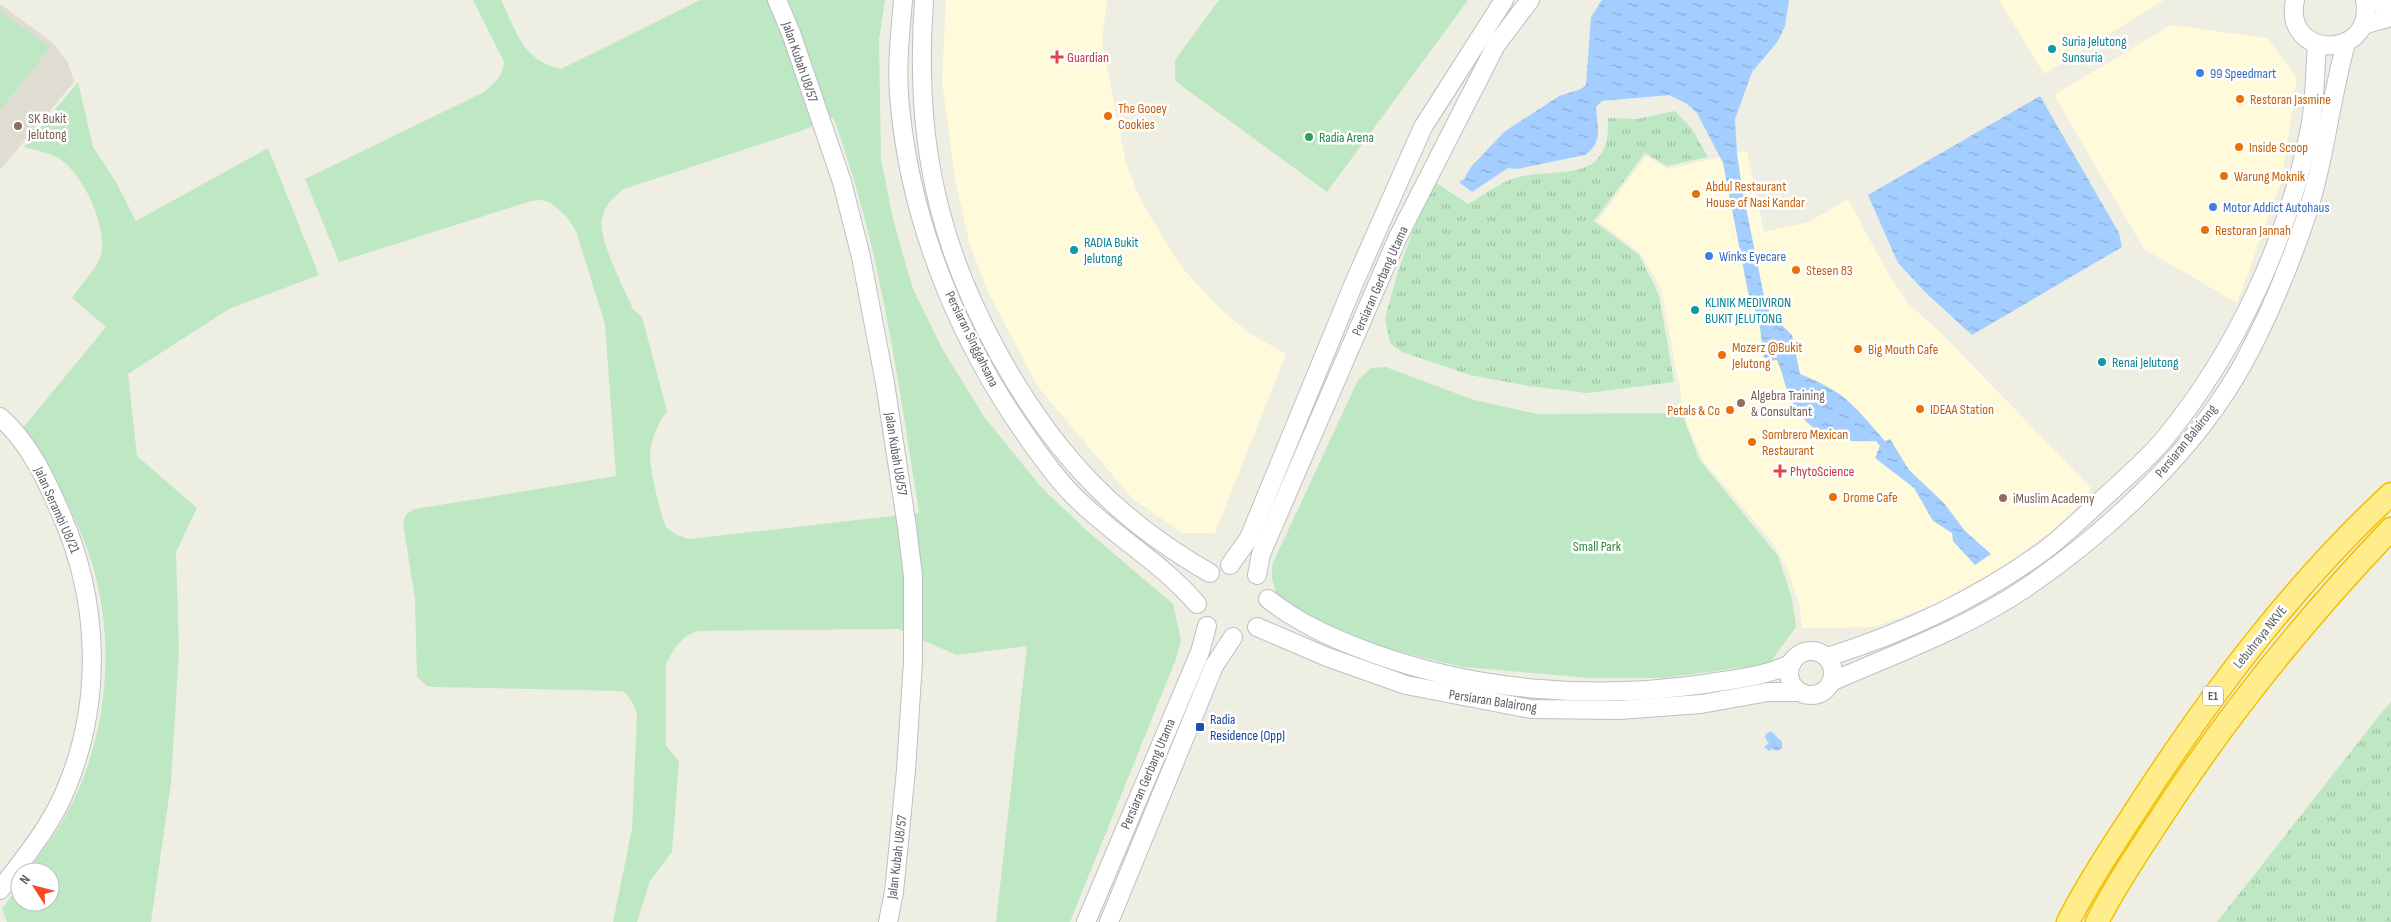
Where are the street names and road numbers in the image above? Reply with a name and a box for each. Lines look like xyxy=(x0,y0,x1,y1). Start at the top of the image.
street label: Jalan Kubah U8/57 xyxy=(778,18,822,105)
street label: Persiaran Gerbang Utama xyxy=(1348,223,1412,339)
street label: Persiaran Singgahsana xyxy=(941,288,1003,390)
street label: Persiaran Balairong xyxy=(2151,401,2221,481)
street label: Jalan Kubah U8/57 xyxy=(881,410,911,497)
street label: Jalan Serambi U8/21 xyxy=(30,463,84,556)
street label: Lebuhraya NKVE xyxy=(2229,602,2291,672)
street label: Persiaran Balairong xyxy=(1448,686,1539,716)
road number: E1 xyxy=(2203,686,2223,706)
street label: Persiaran Gerbang Utama xyxy=(1117,716,1179,832)
street label: Jalan Kubah U8/57 xyxy=(883,814,911,901)

